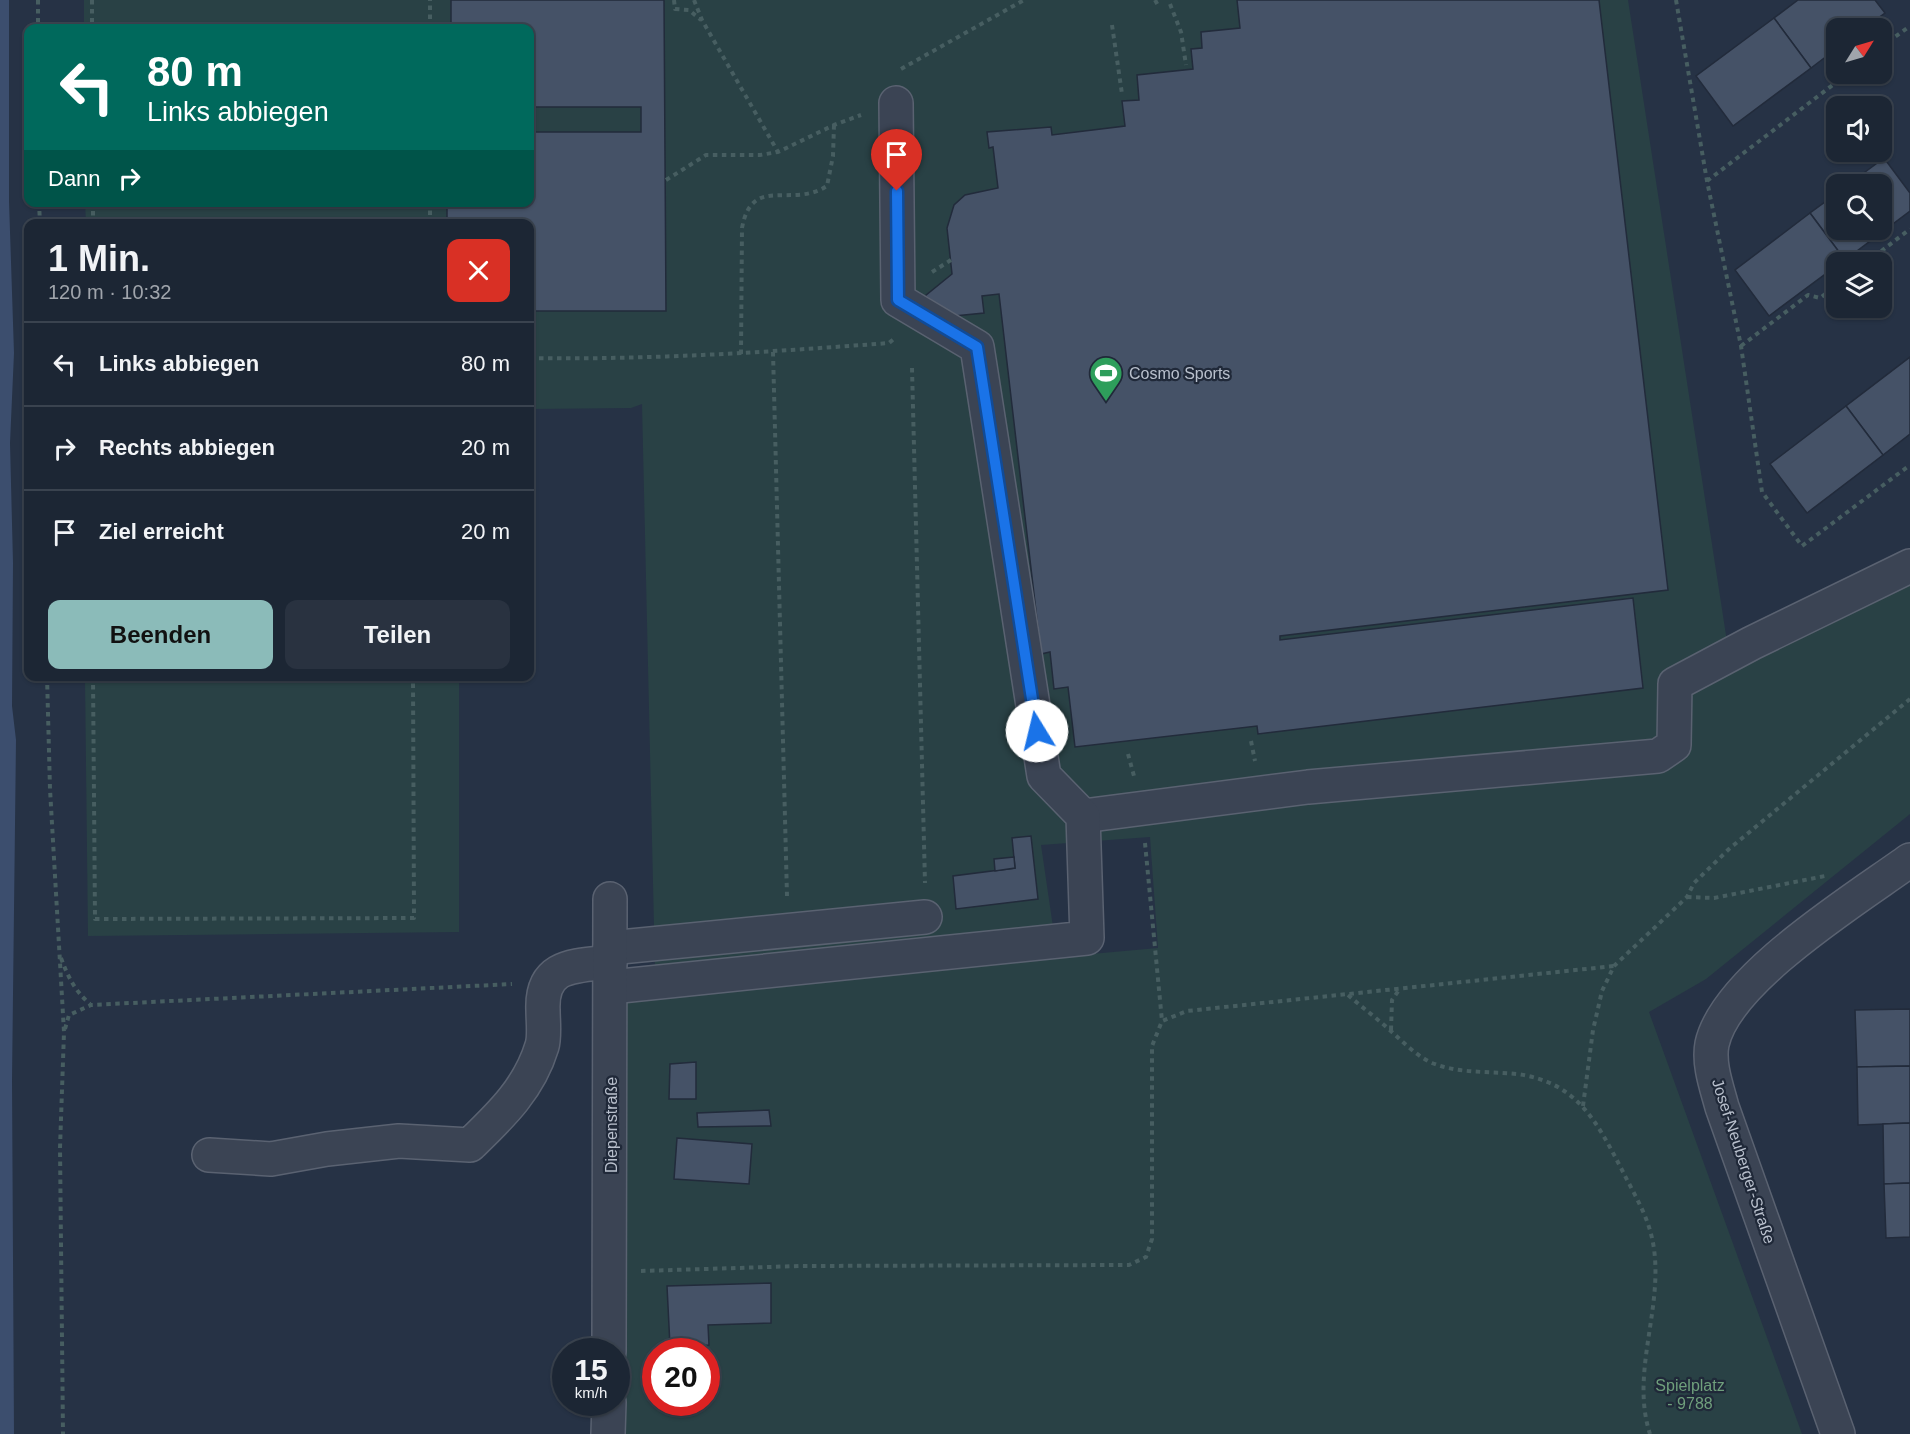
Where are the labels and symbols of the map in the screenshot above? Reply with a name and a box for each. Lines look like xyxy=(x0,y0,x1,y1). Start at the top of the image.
north arrow xyxy=(1826,18,1892,84)
pin xyxy=(871,129,922,191)
sports icon: Cosmo Sports xyxy=(1088,355,1124,402)
place label: Cosmo Sports xyxy=(1129,365,1230,382)
position arrow xyxy=(1005,699,1069,763)
street label: Josef-Neuberger-Straße xyxy=(1709,1076,1778,1246)
street label: Diepenstraße xyxy=(603,1077,620,1173)
speed limit sign: 20 xyxy=(642,1338,720,1416)
park label: Spielplatz - 9788 xyxy=(1655,1377,1725,1412)

